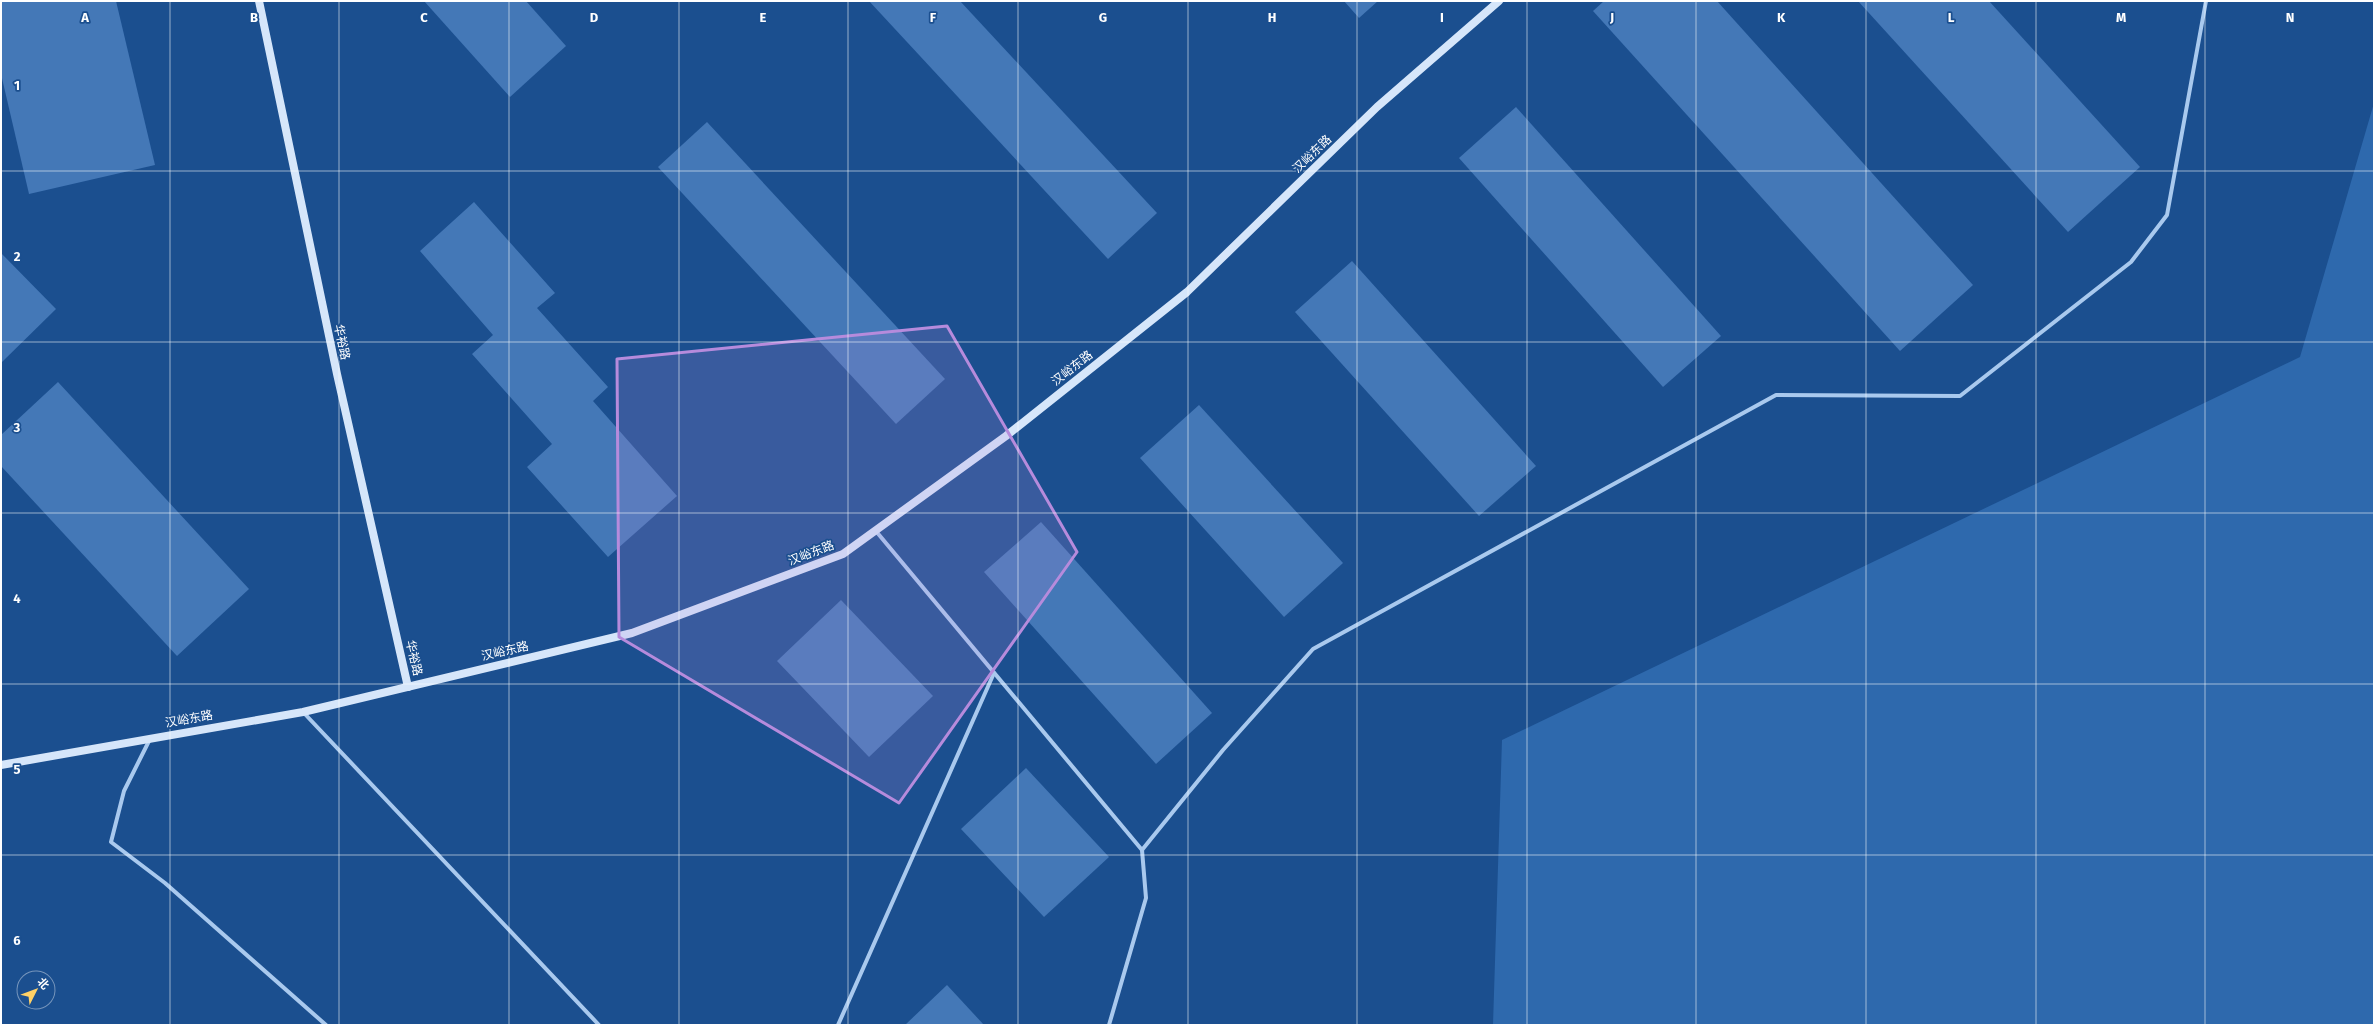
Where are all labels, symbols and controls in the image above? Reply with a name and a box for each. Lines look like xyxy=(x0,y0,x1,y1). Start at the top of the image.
text: A xyxy=(80,10,89,25)
text: B xyxy=(250,10,258,25)
text: C xyxy=(420,10,428,25)
text: D xyxy=(590,10,599,25)
text: E xyxy=(760,10,767,25)
text: F xyxy=(930,10,937,25)
text: G xyxy=(1099,10,1107,25)
text: H xyxy=(1268,10,1276,25)
text: I xyxy=(1440,10,1444,25)
text: J xyxy=(1609,10,1614,25)
text: K xyxy=(1777,10,1786,25)
text: L xyxy=(1948,10,1955,25)
text: M xyxy=(2116,10,2126,25)
text: N xyxy=(2286,10,2294,25)
text: 1 xyxy=(14,78,20,93)
street label: 汉峪东路 xyxy=(1290,132,1334,176)
text: 2 xyxy=(14,249,21,264)
street label: 华裕路 xyxy=(331,323,353,361)
street label: 汉峪东路 xyxy=(1049,348,1095,388)
text: 3 xyxy=(13,420,21,435)
street label: 汉峪东路 xyxy=(786,538,836,568)
text: 4 xyxy=(13,591,21,606)
street label: 华裕路 xyxy=(403,639,425,677)
street label: 汉峪东路 xyxy=(480,639,530,663)
street label: 汉峪东路 xyxy=(164,708,214,730)
text: 5 xyxy=(14,762,21,777)
text: 6 xyxy=(13,933,21,948)
north arrow xyxy=(16,970,56,1010)
text: 北 xyxy=(35,975,52,992)

